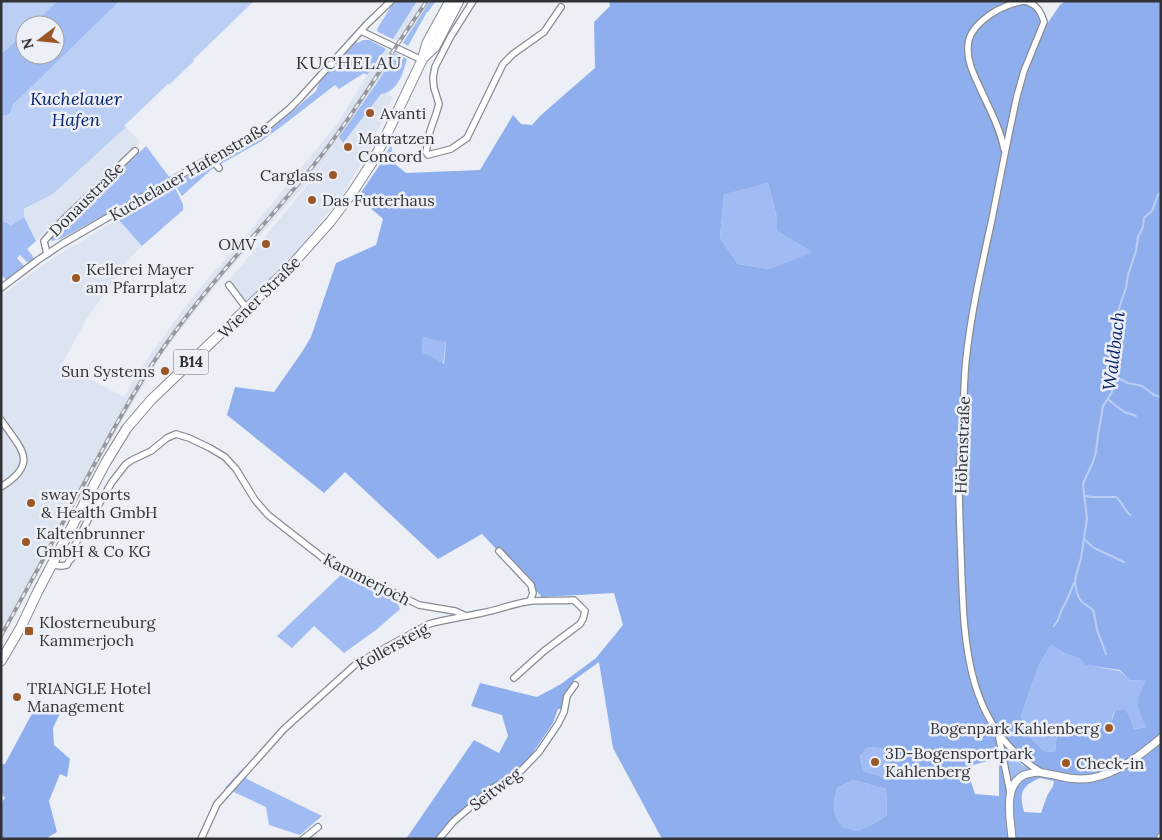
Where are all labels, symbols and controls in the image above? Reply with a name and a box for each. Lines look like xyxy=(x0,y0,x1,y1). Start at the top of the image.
north arrow xyxy=(15,15,65,65)
text: N xyxy=(17,36,38,51)
district label: KUCHELAU xyxy=(296,51,402,74)
water label: Kuchelauer Hafen xyxy=(30,87,123,131)
place label: Avanti xyxy=(379,103,426,123)
marker: Avanti xyxy=(364,107,376,119)
street label: Kuchelauer Hafenstraße xyxy=(105,117,273,225)
place label: Matratzen Concord xyxy=(358,128,435,166)
marker: Matratzen Concord xyxy=(342,141,354,153)
street label: Donaustraße xyxy=(45,157,128,240)
place label: Carglass xyxy=(260,165,323,185)
marker: Carglass xyxy=(327,169,339,181)
place label: Das Futterhaus xyxy=(322,190,435,210)
marker: Das Futterhaus xyxy=(306,194,318,206)
place label: OMV xyxy=(218,234,257,254)
marker: OMV xyxy=(260,238,272,250)
street label: Wiener Straße xyxy=(214,251,305,342)
place label: Kellerei Mayer am Pfarrplatz xyxy=(86,259,194,297)
marker: Kellerei Mayer am Pfarrplatz xyxy=(70,272,82,284)
water label: Waldbach xyxy=(1097,309,1130,392)
road number: B14 xyxy=(174,350,208,374)
place label: Sun Systems xyxy=(61,361,155,381)
marker: Sun Systems xyxy=(159,365,171,377)
street label: Höhenstraße xyxy=(950,396,974,494)
place label: sway Sports & Health GmbH xyxy=(41,484,158,522)
marker: sway Sports & Health GmbH xyxy=(25,497,37,509)
place label: Kaltenbrunner GmbH & Co KG xyxy=(36,523,151,561)
marker: Kaltenbrunner GmbH & Co KG xyxy=(20,536,32,548)
street label: Kammerjoch xyxy=(320,549,414,610)
place label: Klosterneuburg Kammerjoch xyxy=(39,612,156,650)
street label: Kollersteig xyxy=(352,617,433,674)
marker: Klosterneuburg Kammerjoch xyxy=(23,625,35,637)
place label: TRIANGLE Hotel Management xyxy=(27,678,151,716)
marker: TRIANGLE Hotel Management xyxy=(11,691,23,703)
place label: Bogenpark Kahlenberg xyxy=(930,718,1100,738)
marker: Bogenpark Kahlenberg xyxy=(1103,722,1115,734)
place label: 3D-Bogensportpark Kahlenberg xyxy=(885,743,1033,781)
place label: Check-in xyxy=(1076,753,1144,773)
marker: 3D-Bogensportpark Kahlenberg xyxy=(869,756,881,768)
marker: Check-in xyxy=(1060,757,1072,769)
street label: Seitweg xyxy=(465,763,526,815)

